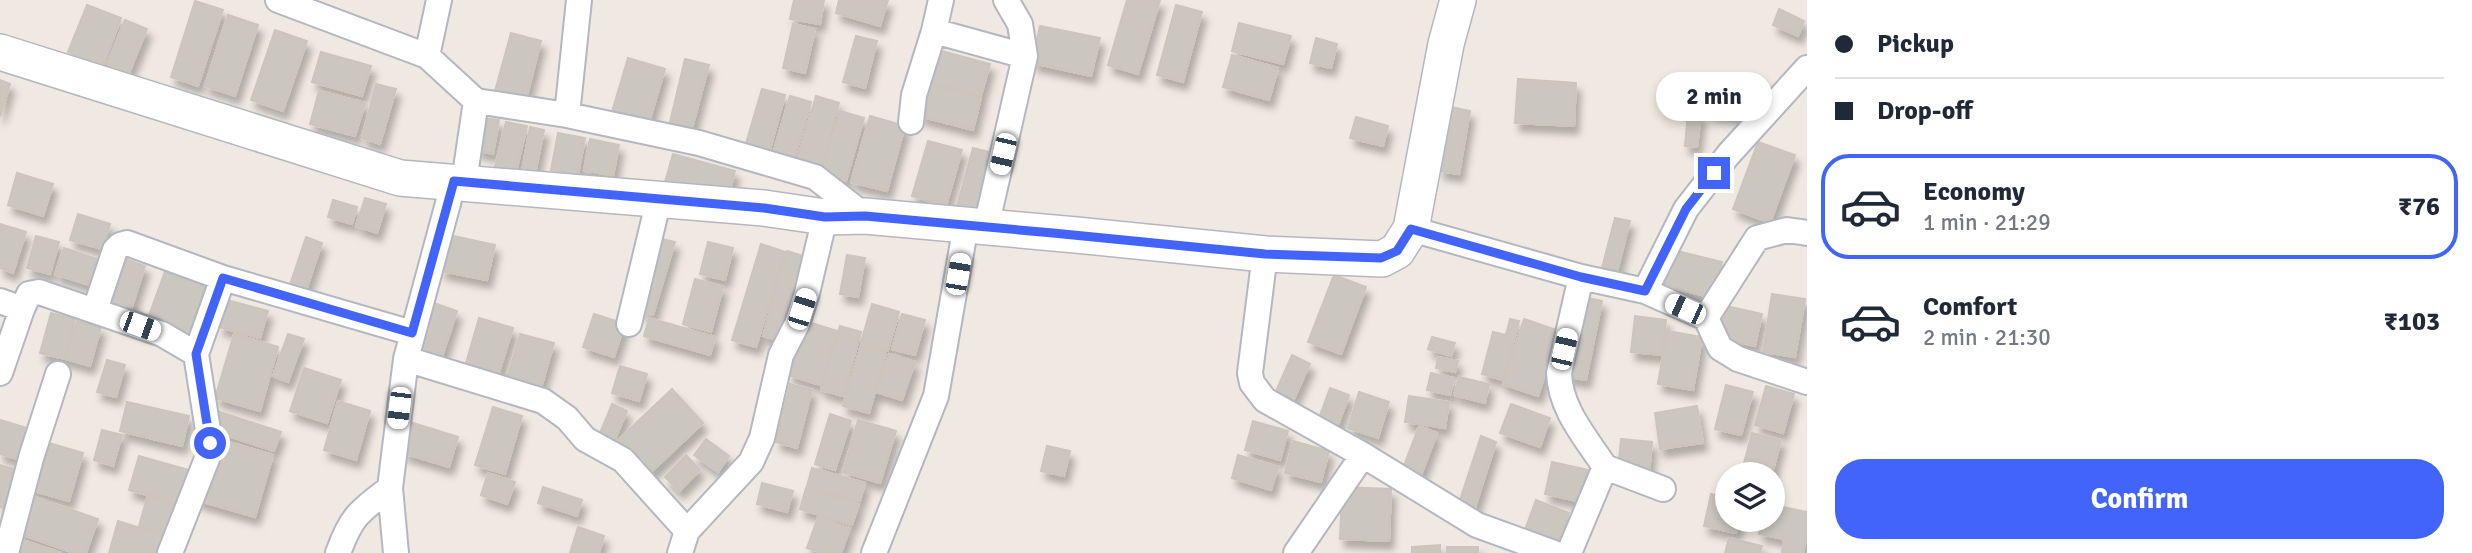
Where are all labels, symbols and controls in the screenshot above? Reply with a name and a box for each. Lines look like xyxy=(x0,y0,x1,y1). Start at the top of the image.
text: Pickup xyxy=(1877,28,1954,60)
callout: 2 min xyxy=(1656,72,1772,120)
text: 2 min xyxy=(1686,82,1742,111)
text: Drop-off xyxy=(1877,95,1973,127)
car xyxy=(989,131,1018,177)
route end xyxy=(1698,157,1730,189)
icon: car xyxy=(1839,175,1902,238)
text: Economy xyxy=(1923,176,2025,208)
text: ₹76 xyxy=(2398,191,2440,223)
text: 1 min · 21:29 xyxy=(1923,208,2051,237)
car xyxy=(945,251,972,297)
car xyxy=(786,286,819,332)
icon: car xyxy=(1839,290,1902,353)
car xyxy=(1662,291,1709,327)
text: Comfort xyxy=(1923,291,2017,323)
text: ₹103 xyxy=(2384,306,2440,338)
car xyxy=(117,309,164,343)
text: 2 min · 21:30 xyxy=(1923,323,2051,352)
car xyxy=(1550,326,1579,372)
car xyxy=(387,386,412,430)
route start xyxy=(194,427,226,459)
button: Confirm xyxy=(1835,459,2444,539)
map controls xyxy=(1715,462,1785,532)
button: layers xyxy=(1715,462,1785,532)

